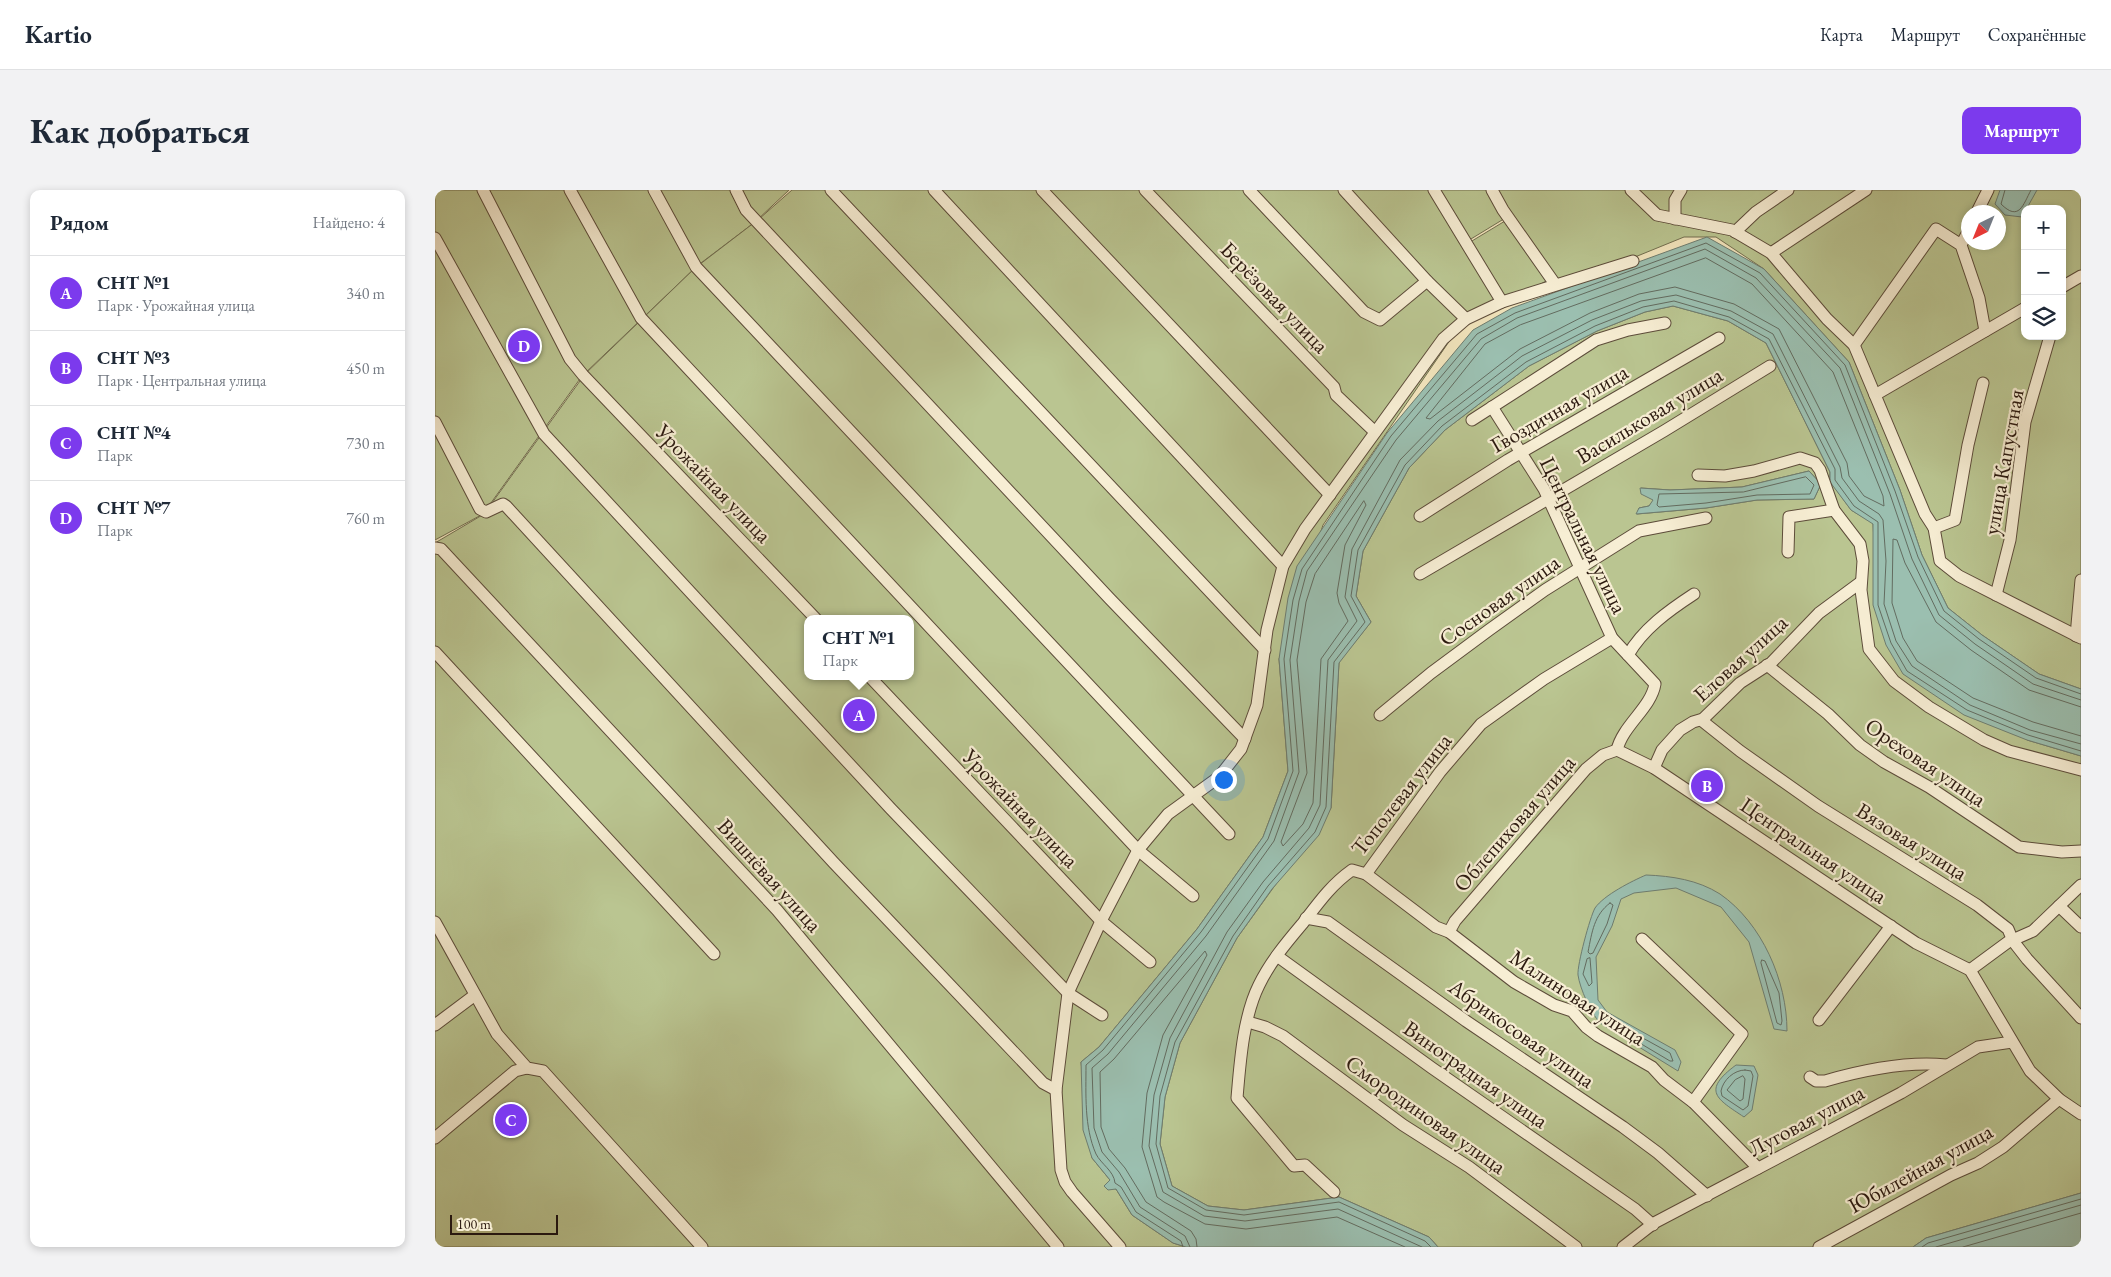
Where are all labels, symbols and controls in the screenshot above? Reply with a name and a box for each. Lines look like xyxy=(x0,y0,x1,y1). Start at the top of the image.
text: Kartio xyxy=(25,19,92,50)
text: Карта xyxy=(1820,23,1863,46)
text: Маршрут xyxy=(1891,23,1960,46)
text: Сохранённые xyxy=(1988,23,2086,46)
button: Маршрут xyxy=(1962,107,2081,154)
text: Как добраться xyxy=(30,108,250,153)
north arrow xyxy=(1961,205,2006,250)
map controls xyxy=(2021,205,2066,340)
button: + xyxy=(2021,205,2066,250)
text: Рядом xyxy=(50,209,109,236)
text: Найдено: 4 xyxy=(313,212,385,233)
street label: Берёзовая улица xyxy=(1214,235,1335,360)
button: − xyxy=(2021,250,2066,295)
text: СНТ №1 xyxy=(97,270,171,295)
text: A xyxy=(60,283,72,304)
text: 340 m xyxy=(346,283,385,304)
text: Парк · Урожайная улица xyxy=(97,295,255,316)
button: layers xyxy=(2021,295,2066,340)
pin: D xyxy=(508,327,540,365)
text: СНТ №3 xyxy=(97,345,171,370)
street label: Гвоздичная улица xyxy=(1485,357,1634,460)
text: B xyxy=(61,358,71,379)
text: 450 m xyxy=(346,358,385,379)
street label: Васильковая улица xyxy=(1571,360,1728,471)
text: Парк · Центральная улица xyxy=(97,370,266,391)
street label: улица Капустная xyxy=(1976,387,2031,537)
street label: Урожайная улица xyxy=(649,417,778,549)
text: СНТ №4 xyxy=(97,420,171,445)
text: C xyxy=(60,433,72,454)
text: 730 m xyxy=(346,433,385,454)
text: Парк xyxy=(97,445,133,466)
street label: Центральная улица xyxy=(1533,452,1634,619)
text: СНТ №7 xyxy=(97,495,171,520)
text: D xyxy=(60,508,72,529)
text: 760 m xyxy=(346,508,385,529)
text: Парк xyxy=(97,520,133,541)
street label: Сосновая улица xyxy=(1433,548,1566,653)
street label: Еловая улица xyxy=(1687,608,1794,708)
popup xyxy=(804,615,914,680)
text: СНТ №1 xyxy=(822,625,896,650)
text: Парк xyxy=(822,650,858,671)
pin: A xyxy=(843,696,875,734)
street label: Ореховая улица xyxy=(1860,711,1992,814)
street label: Тополевая улица xyxy=(1345,727,1458,861)
street label: Урожайная улица xyxy=(956,742,1085,874)
street label: Облепиховая улица xyxy=(1447,749,1582,898)
your location xyxy=(1211,767,1237,793)
pin: B xyxy=(1691,767,1723,805)
street label: Центральная улица xyxy=(1735,791,1893,910)
street label: Вязовая улица xyxy=(1851,796,1973,887)
street label: Вишнёвая улица xyxy=(711,812,829,939)
street label: Малиновая улица xyxy=(1504,943,1651,1052)
street label: Абрикосовая улица xyxy=(1442,972,1601,1095)
street label: Виноградная улица xyxy=(1398,1014,1554,1135)
street label: Смородиновая улица xyxy=(1340,1048,1512,1181)
street label: Луговая улица xyxy=(1743,1078,1870,1163)
pin: C xyxy=(495,1101,527,1139)
street label: Юбилейная улица xyxy=(1843,1117,1998,1220)
scale bar xyxy=(450,1212,557,1235)
text: 100 m xyxy=(457,1215,491,1233)

